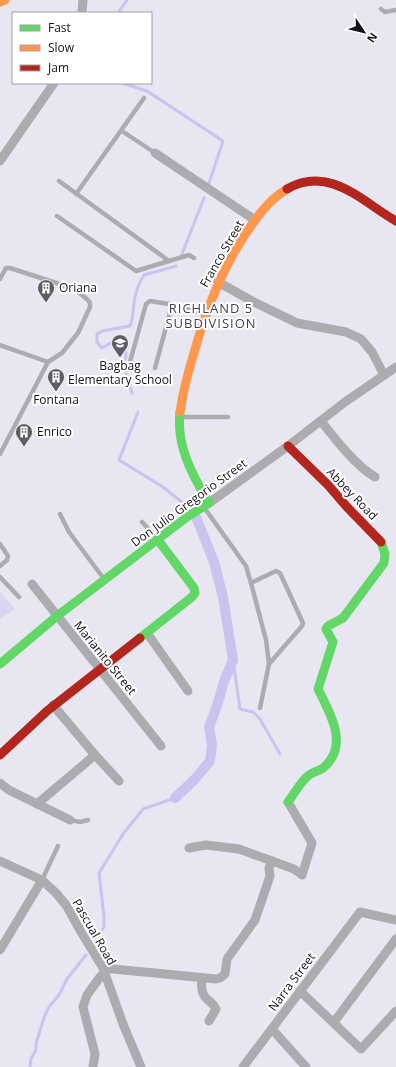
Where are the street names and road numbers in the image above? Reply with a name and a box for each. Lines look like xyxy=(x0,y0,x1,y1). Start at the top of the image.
street label: Franco Street xyxy=(196,217,248,290)
street label: Don Julio Gregorio Street xyxy=(127,455,250,550)
street label: Abbey Road xyxy=(323,464,382,524)
street label: Marianito Street xyxy=(70,617,141,698)
street label: Pascual Road xyxy=(69,895,120,968)
street label: Narra Street xyxy=(264,949,319,1014)

